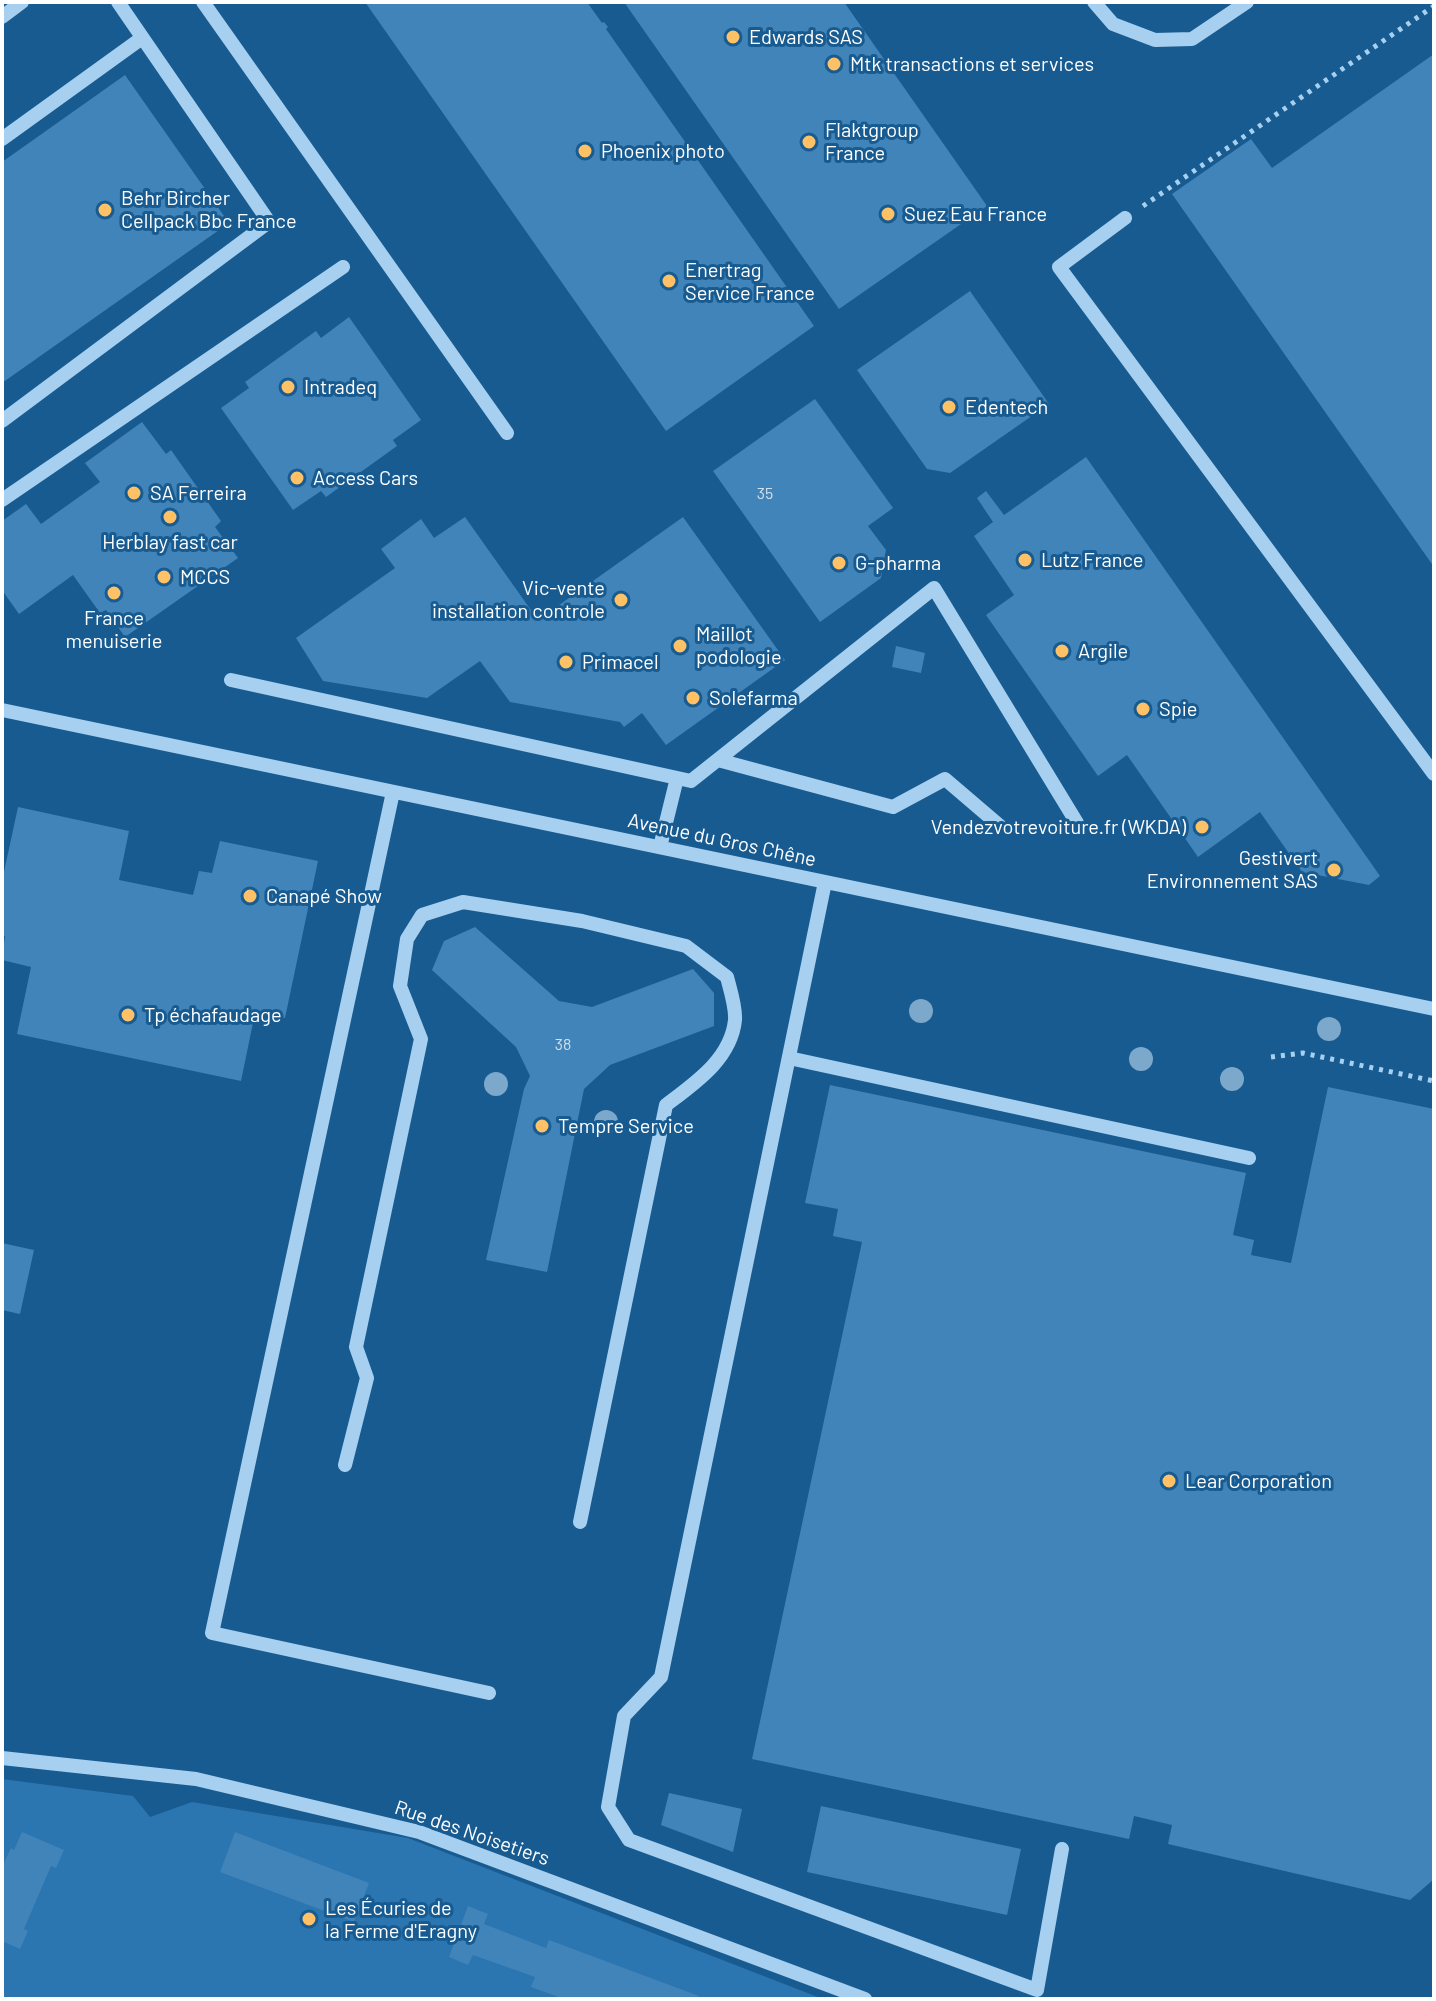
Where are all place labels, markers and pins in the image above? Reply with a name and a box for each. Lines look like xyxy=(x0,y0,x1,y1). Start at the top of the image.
place label: Edwards SAS xyxy=(749,25,863,49)
marker: Edwards SAS xyxy=(724,28,742,46)
place label: Mtk transactions et services xyxy=(850,52,1094,76)
marker: Mtk transactions et services xyxy=(825,55,843,73)
place label: Flaktgroup France xyxy=(825,118,919,165)
marker: Flaktgroup France xyxy=(800,133,818,151)
place label: Phoenix photo xyxy=(601,139,725,163)
marker: Phoenix photo xyxy=(576,142,594,160)
place label: Behr Bircher Cellpack Bbc France xyxy=(121,186,297,233)
marker: Behr Bircher Cellpack Bbc France xyxy=(96,201,114,219)
place label: Suez Eau France xyxy=(904,202,1047,226)
marker: Suez Eau France xyxy=(879,205,897,223)
place label: Enertrag Service France xyxy=(685,258,815,305)
marker: Enertrag Service France xyxy=(660,272,678,290)
place label: Intradeq xyxy=(304,375,377,399)
marker: Intradeq xyxy=(279,378,297,396)
place label: Edentech xyxy=(965,395,1048,419)
marker: Edentech xyxy=(940,398,958,416)
place label: Access Cars xyxy=(313,466,418,490)
marker: Access Cars xyxy=(288,469,306,487)
place label: SA Ferreira xyxy=(150,481,247,505)
marker: SA Ferreira xyxy=(125,484,143,502)
marker: Herblay fast car xyxy=(161,508,179,526)
place label: Herblay fast car xyxy=(102,530,238,554)
place label: Lutz France xyxy=(1041,548,1143,572)
place label: G-pharma xyxy=(855,551,941,575)
marker: Lutz France xyxy=(1016,551,1034,569)
marker: G-pharma xyxy=(830,554,848,572)
place label: MCCS xyxy=(180,565,230,589)
marker: MCCS xyxy=(155,568,173,586)
place label: Vic-vente installation controle xyxy=(432,576,605,623)
marker: France menuiserie xyxy=(105,584,123,602)
marker: Vic-vente installation controle xyxy=(612,591,630,609)
place label: France menuiserie xyxy=(66,606,162,653)
place label: Maillot podologie xyxy=(696,622,782,669)
marker: Maillot podologie xyxy=(671,637,689,655)
place label: Argile xyxy=(1078,639,1128,663)
marker: Argile xyxy=(1053,642,1071,660)
place label: Primacel xyxy=(582,650,659,674)
marker: Primacel xyxy=(557,653,575,671)
place label: Solefarma xyxy=(709,686,798,710)
marker: Solefarma xyxy=(684,689,702,707)
place label: Spie xyxy=(1159,697,1197,721)
marker: Spie xyxy=(1134,700,1152,718)
place label: Vendezvotrevoiture.fr (WKDA) xyxy=(931,815,1186,839)
marker: Vendezvotrevoiture.fr (WKDA) xyxy=(1193,818,1211,836)
place label: Gestivert Environnement SAS xyxy=(1147,846,1318,893)
marker: Gestivert Environnement SAS xyxy=(1325,861,1343,879)
place label: Canapé Show xyxy=(266,884,382,908)
marker: Canapé Show xyxy=(241,887,259,905)
place label: Tp échafaudage xyxy=(144,1003,282,1027)
marker: Tp échafaudage xyxy=(119,1006,137,1024)
place label: Tempre Service xyxy=(558,1114,694,1138)
marker: Tempre Service xyxy=(533,1117,551,1135)
place label: Lear Corporation xyxy=(1185,1469,1332,1493)
marker: Lear Corporation xyxy=(1160,1472,1178,1490)
place label: Les Écuries de la Ferme d'Eragny xyxy=(325,1896,477,1943)
marker: Les Écuries de la Ferme d'Eragny xyxy=(300,1910,318,1928)

